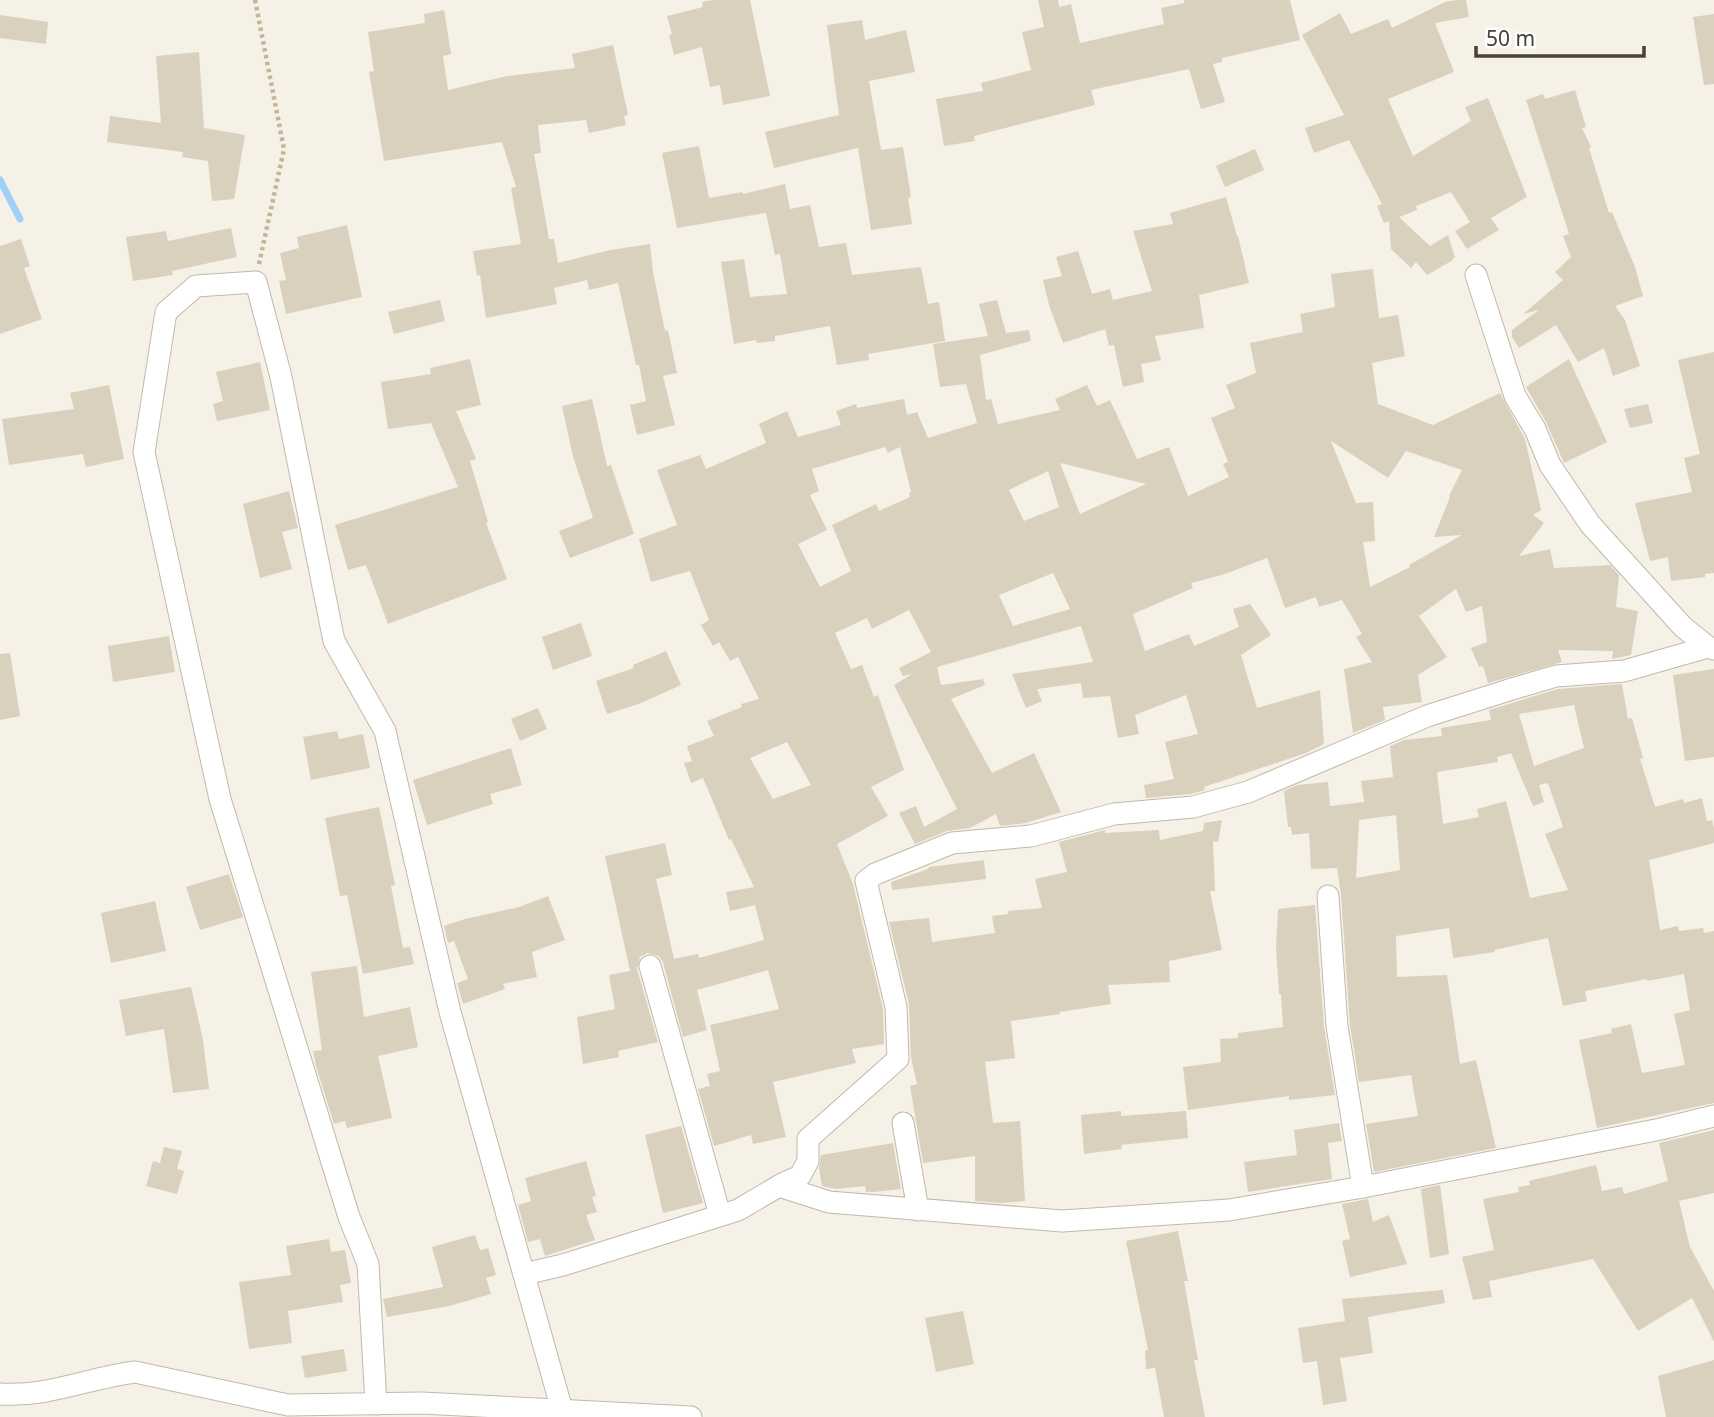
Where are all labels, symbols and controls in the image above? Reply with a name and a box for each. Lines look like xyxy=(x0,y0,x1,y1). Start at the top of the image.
scale bar xyxy=(1476,14,1644,58)
text: 50 m xyxy=(1486,24,1535,52)

